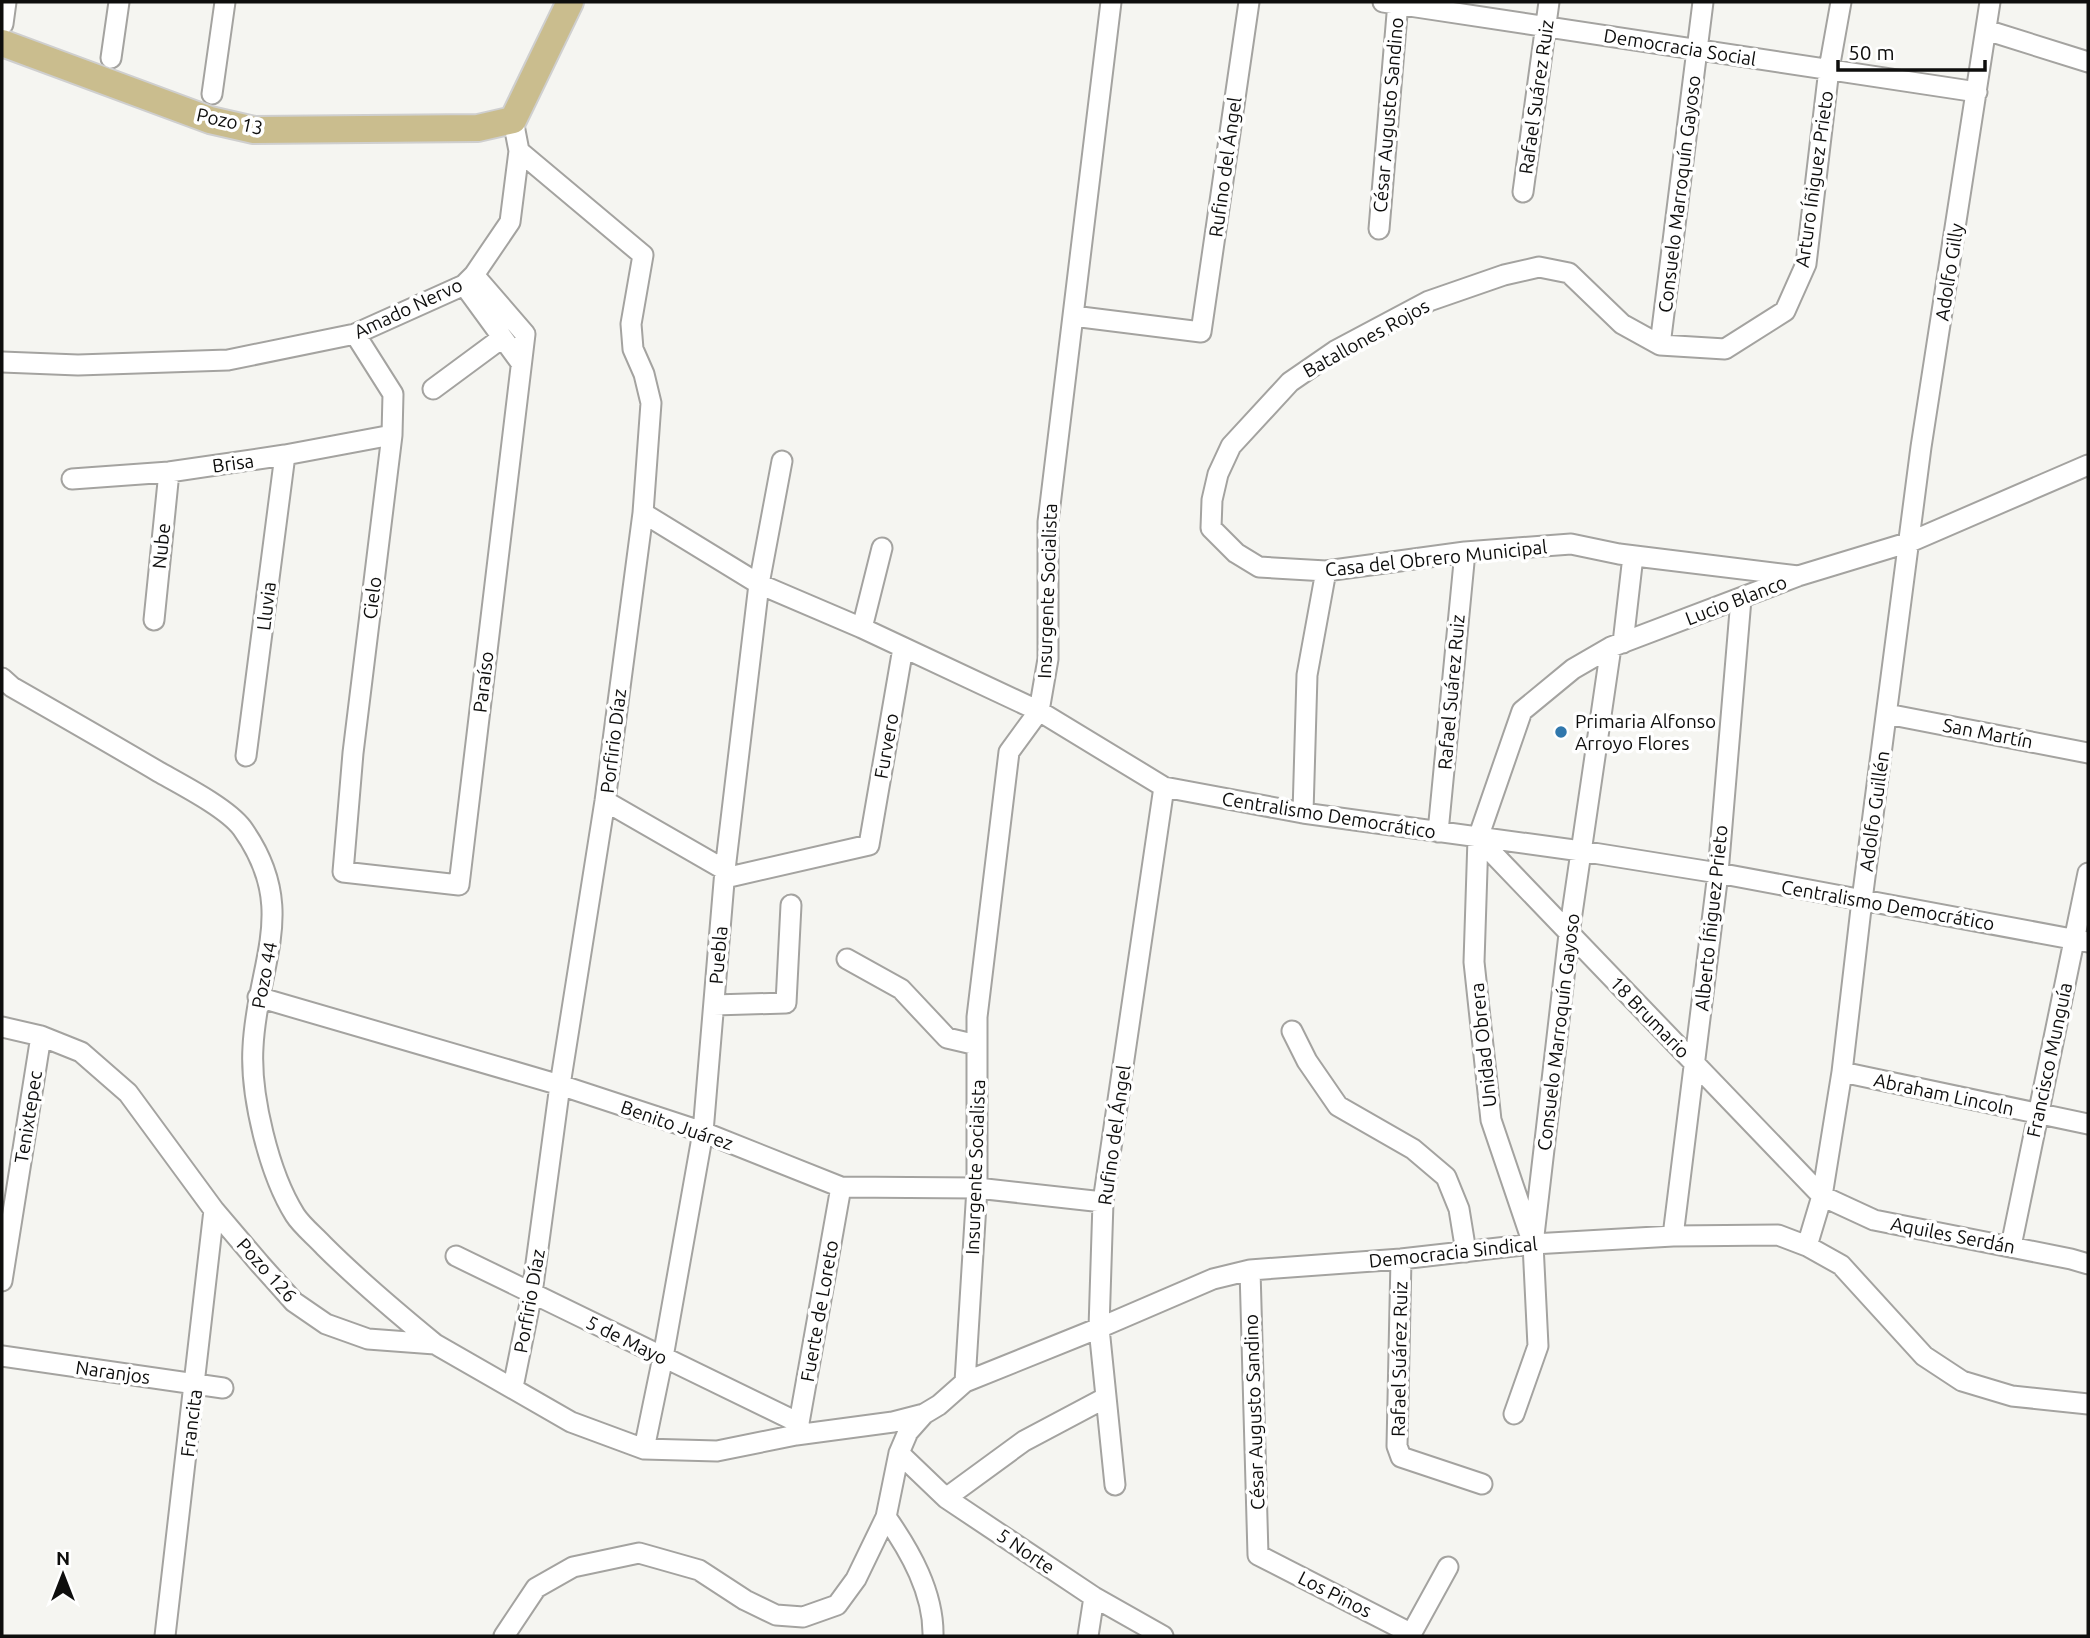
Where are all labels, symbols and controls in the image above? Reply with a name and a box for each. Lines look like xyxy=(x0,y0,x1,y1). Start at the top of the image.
street label: César Augusto Sandino xyxy=(1368,16,1408,214)
street label: Rafael Suárez Ruiz xyxy=(1514,18,1558,176)
street label: Democracia Social xyxy=(1602,24,1758,70)
scale bar xyxy=(1838,28,1985,72)
text: 50 m xyxy=(1848,40,1895,64)
street label: Consuelo Marroquín Gayoso xyxy=(1654,74,1704,314)
street label: Arturo Íñiguez Prieto xyxy=(1791,89,1837,269)
street label: Rufino del Ángel xyxy=(1204,95,1246,239)
street label: Pozo 13 xyxy=(195,103,265,139)
street label: Adolfo Gilly xyxy=(1930,222,1968,322)
street label: Amado Nervo xyxy=(350,273,466,343)
street label: Batallones Rojos xyxy=(1299,294,1433,382)
street label: Brisa xyxy=(211,449,255,477)
street label: Insurgente Socialista xyxy=(1033,503,1061,679)
street label: Nube xyxy=(148,522,174,570)
street label: Casa del Obrero Municipal xyxy=(1324,535,1548,581)
street label: Lucio Blanco xyxy=(1682,571,1790,629)
street label: Cielo xyxy=(358,575,386,621)
street label: Lluvia xyxy=(252,580,280,632)
street label: Rafael Suárez Ruiz xyxy=(1433,613,1469,771)
street label: Paraíso xyxy=(468,650,498,714)
street label: Porfirio Díaz xyxy=(596,687,630,795)
place label: Primaria Alfonso Arroyo Flores xyxy=(1575,710,1716,754)
street label: Furvero xyxy=(869,711,903,781)
street label: San Martín xyxy=(1941,713,2035,753)
marker: Primaria Alfonso Arroyo Flores xyxy=(1553,724,1569,740)
street label: Adolfo Guillén xyxy=(1855,749,1893,873)
street label: Centralismo Democrático xyxy=(1220,787,1438,843)
street label: Alberto Íñiguez Prieto xyxy=(1690,824,1732,1012)
street label: Centralismo Democrático xyxy=(1780,875,1996,935)
street label: Consuelo Marroquín Gayoso xyxy=(1533,912,1583,1152)
street label: Puebla xyxy=(704,925,732,985)
street label: Pozo 44 xyxy=(247,940,281,1010)
street label: 18 Brumario xyxy=(1606,972,1694,1062)
street label: Francisco Munguía xyxy=(2022,981,2076,1139)
street label: Unidad Obrera xyxy=(1466,982,1500,1108)
street label: Rufino del Ángel xyxy=(1093,1063,1135,1207)
street label: Abraham Lincoln xyxy=(1872,1068,2016,1120)
street label: Tenixtepec xyxy=(10,1069,46,1165)
street label: Insurgente Socialista xyxy=(961,1079,989,1255)
street label: Benito Juárez xyxy=(618,1096,736,1155)
street label: Aquiles Serdán xyxy=(1889,1212,2017,1258)
street label: Democracia Sindical xyxy=(1368,1232,1538,1272)
street label: Pozo 126 xyxy=(233,1234,301,1306)
street label: Fuerte de Loreto xyxy=(796,1238,842,1384)
street label: Porfirio Díaz xyxy=(509,1247,549,1355)
street label: Rafael Suárez Ruiz xyxy=(1387,1281,1411,1437)
street label: 5 de Mayo xyxy=(583,1311,671,1369)
street label: César Augusto Sandino xyxy=(1240,1314,1268,1510)
street label: Naranjos xyxy=(74,1356,152,1388)
street label: Francita xyxy=(176,1388,206,1458)
street label: 5 Norte xyxy=(993,1524,1059,1578)
north arrow xyxy=(28,1540,98,1610)
text: N xyxy=(56,1547,70,1569)
street label: Los Pinos xyxy=(1295,1566,1375,1622)

